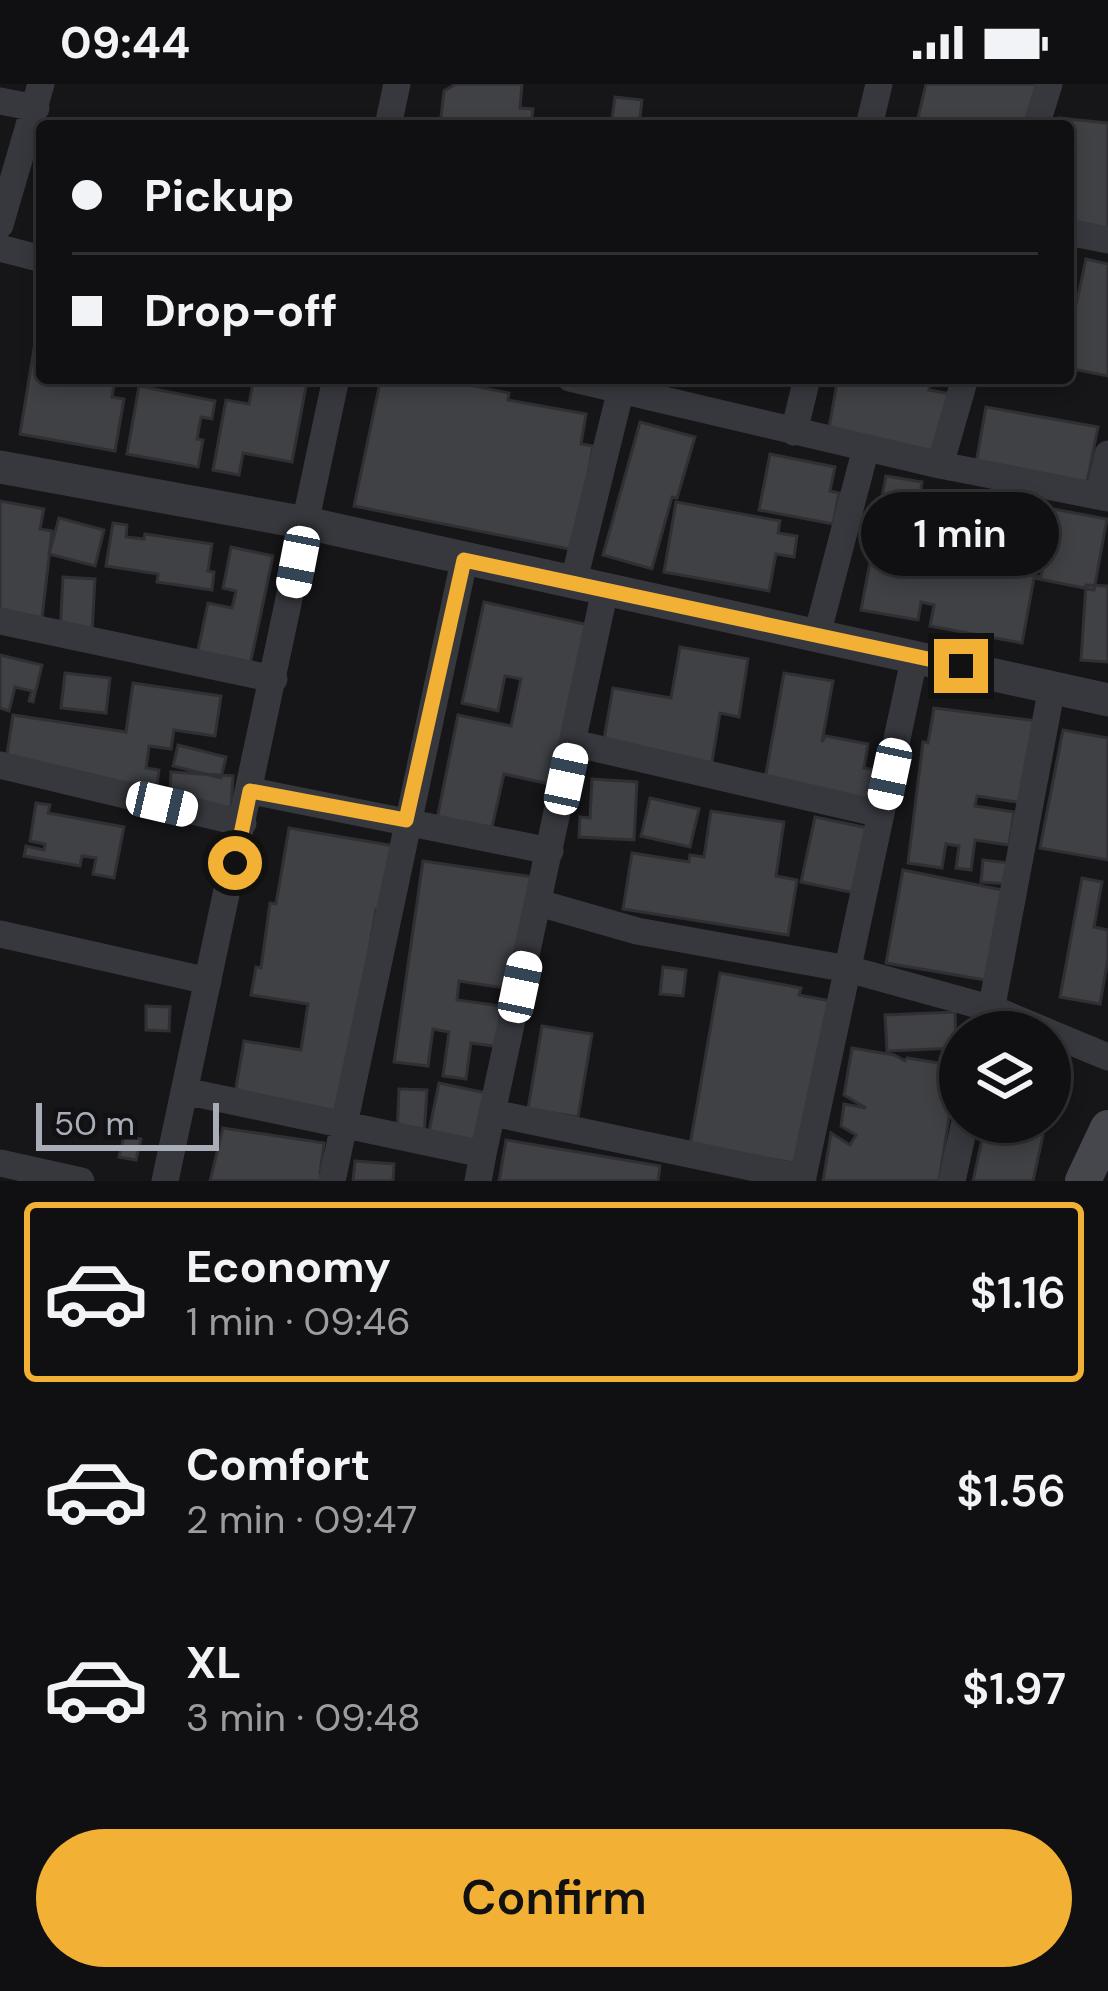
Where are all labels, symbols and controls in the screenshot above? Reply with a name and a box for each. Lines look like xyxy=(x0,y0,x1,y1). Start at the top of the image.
text: 09:44 xyxy=(60,13,190,72)
text: Pickup xyxy=(144,166,294,225)
text: Drop-off xyxy=(144,281,338,340)
callout: 1 min xyxy=(862,492,1060,576)
text: 1 min xyxy=(913,508,1007,559)
car xyxy=(273,523,323,601)
route end xyxy=(934,639,988,693)
car xyxy=(865,735,915,813)
car xyxy=(541,740,591,818)
car xyxy=(123,778,201,830)
route start xyxy=(208,836,262,890)
car xyxy=(495,948,545,1026)
map controls xyxy=(939,1011,1071,1143)
button: layers xyxy=(939,1011,1071,1143)
scale bar xyxy=(36,1097,219,1150)
text: 50 m xyxy=(54,1102,135,1145)
text: Economy xyxy=(186,1237,391,1296)
icon: car xyxy=(42,1238,150,1346)
text: $1.16 xyxy=(970,1263,1066,1322)
text: 1 min · 09:46 xyxy=(186,1296,411,1347)
text: Comfort xyxy=(186,1435,370,1494)
icon: car xyxy=(42,1436,150,1544)
text: $1.56 xyxy=(957,1461,1066,1520)
text: 2 min · 09:47 xyxy=(186,1494,417,1545)
text: XL xyxy=(186,1633,241,1692)
icon: car xyxy=(42,1634,150,1742)
text: $1.97 xyxy=(962,1659,1066,1718)
text: 3 min · 09:48 xyxy=(186,1692,421,1743)
button: Confirm xyxy=(36,1829,1072,1967)

